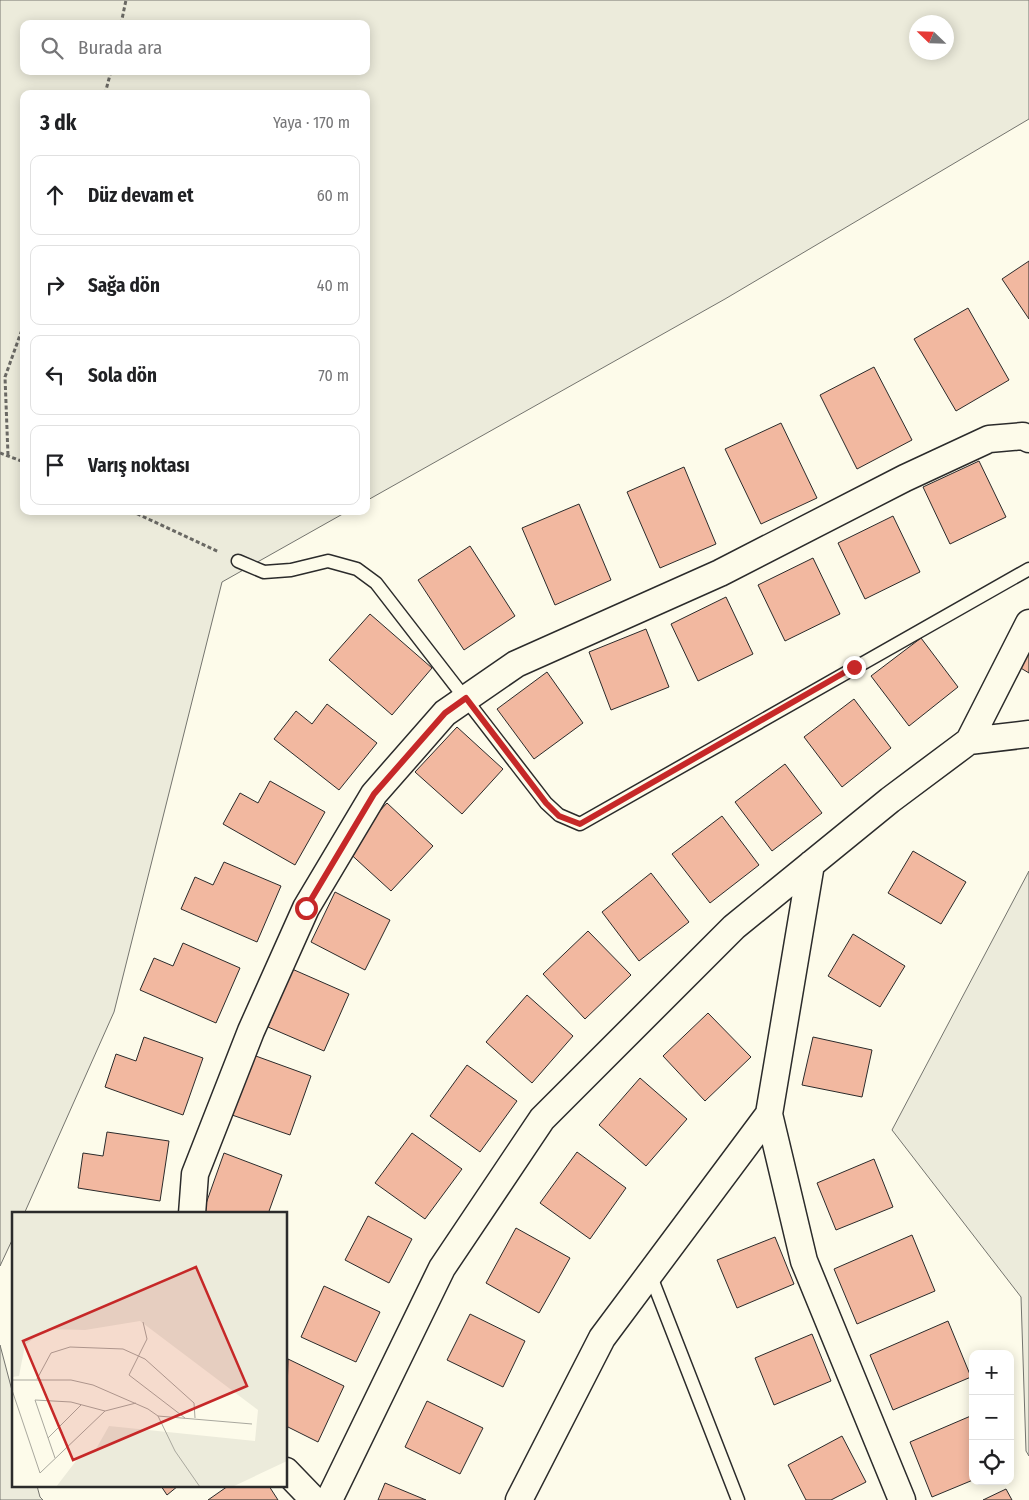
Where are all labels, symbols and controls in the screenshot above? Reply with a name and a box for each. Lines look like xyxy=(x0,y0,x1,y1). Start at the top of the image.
north arrow xyxy=(909,15,954,60)
search box xyxy=(20,20,370,75)
icon: search xyxy=(38,34,66,62)
text: Burada ara xyxy=(78,36,162,59)
text: 3 dk xyxy=(40,110,76,136)
text: Yaya · 170 m xyxy=(273,113,350,132)
icon: ahead xyxy=(41,181,69,209)
text: Düz devam et xyxy=(88,184,194,207)
text: 60 m xyxy=(317,186,349,205)
icon: right xyxy=(41,271,69,299)
text: Sağa dön xyxy=(88,274,160,297)
text: 40 m xyxy=(317,276,349,295)
icon: left xyxy=(41,361,69,389)
text: Sola dön xyxy=(88,364,157,387)
text: 70 m xyxy=(318,366,349,385)
icon: arrive xyxy=(41,451,69,479)
text: Varış noktası xyxy=(88,454,190,477)
route end xyxy=(843,656,866,679)
route start xyxy=(295,897,318,920)
inset map xyxy=(12,1212,288,1488)
map controls xyxy=(969,1350,1014,1485)
button: + xyxy=(969,1350,1014,1395)
button: − xyxy=(969,1395,1014,1440)
button: locate xyxy=(969,1440,1014,1485)

